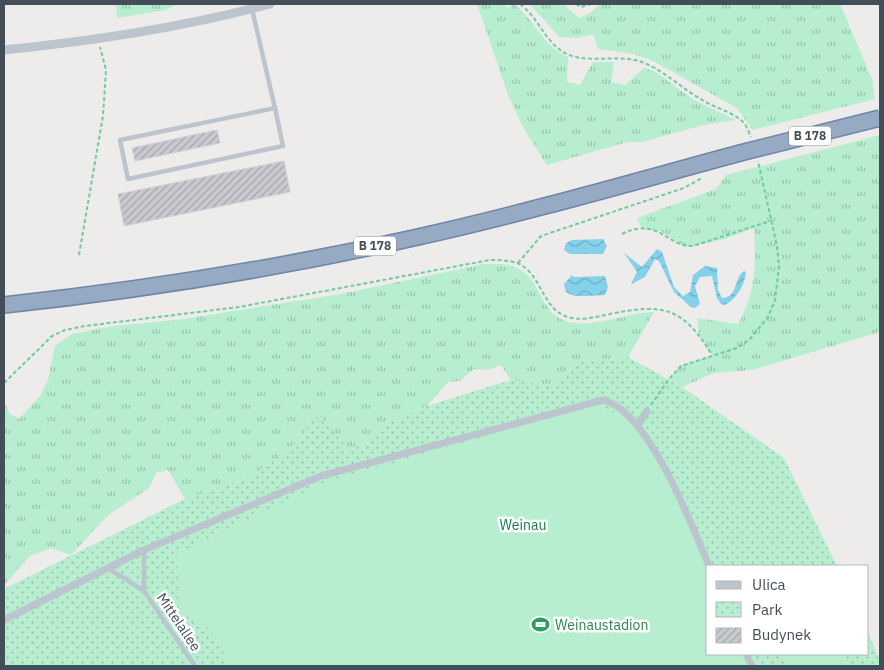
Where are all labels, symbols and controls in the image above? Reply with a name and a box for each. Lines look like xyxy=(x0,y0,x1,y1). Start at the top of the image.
road number: B 178 xyxy=(789,126,831,146)
road number: B 178 xyxy=(354,237,396,256)
park label: Weinau xyxy=(500,516,546,534)
legend xyxy=(706,565,869,655)
text: Ulica xyxy=(752,575,786,594)
street label: Mittelallee xyxy=(153,589,205,655)
text: Park xyxy=(752,600,782,619)
sports icon: Weinaustadion xyxy=(531,615,551,635)
place label: Weinaustadion xyxy=(555,616,648,634)
text: Budynek xyxy=(752,625,811,644)

